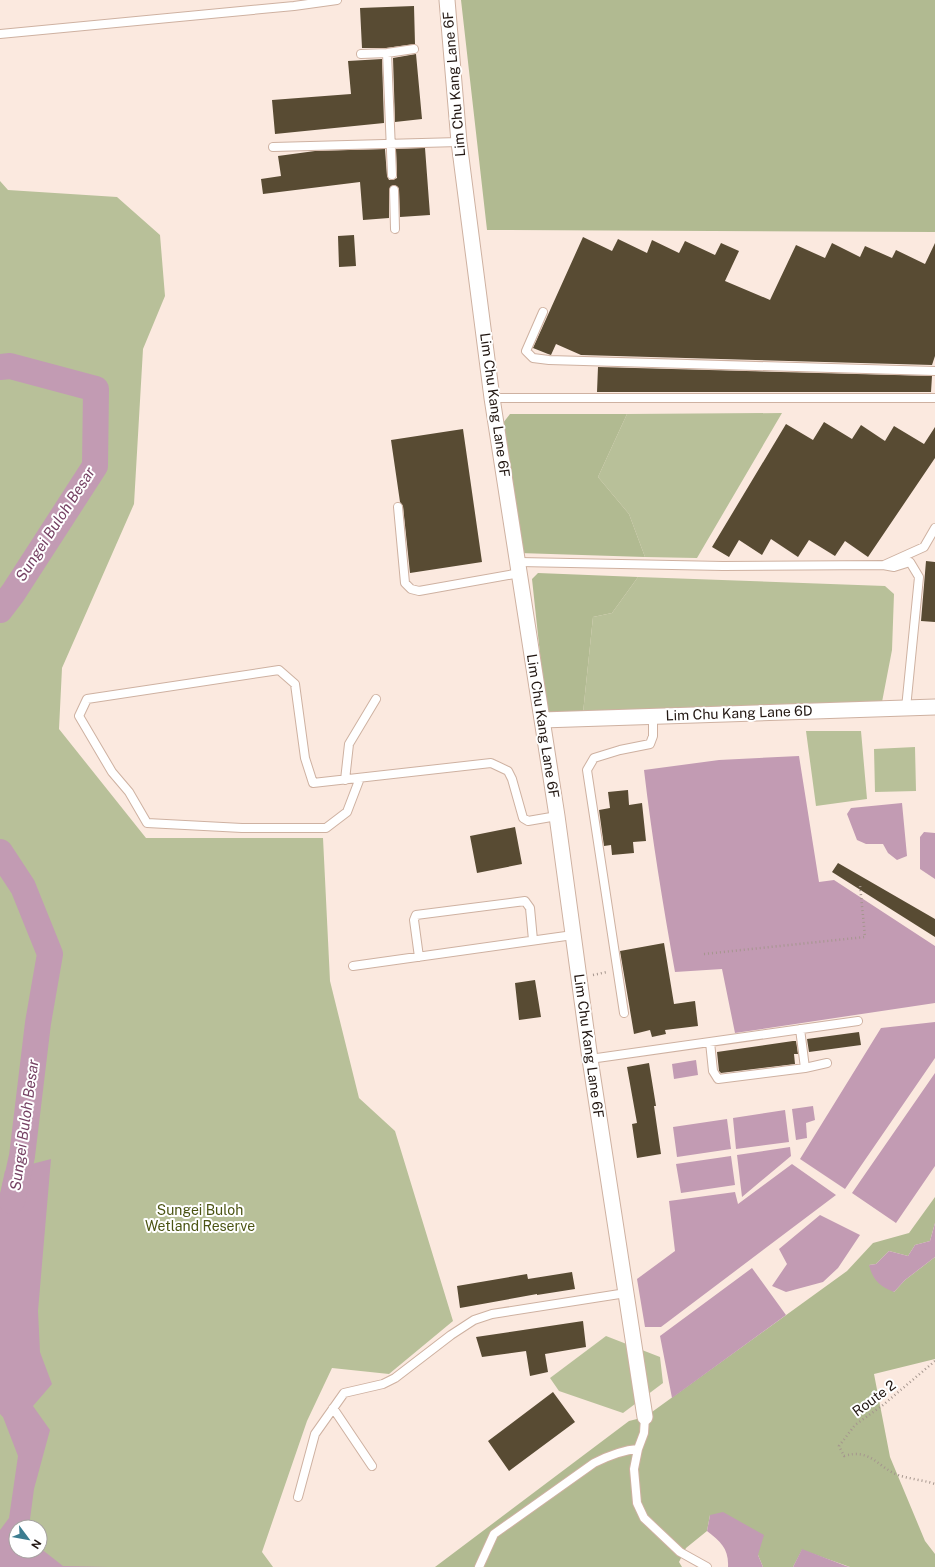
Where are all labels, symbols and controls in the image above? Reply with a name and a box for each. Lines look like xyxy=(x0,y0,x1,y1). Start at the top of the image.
street label: Lim Chu Kang Lane 6F xyxy=(440,11,468,157)
street label: Lim Chu Kang Lane 6F xyxy=(477,332,513,478)
water label: Sungei Buloh Besar xyxy=(12,464,98,584)
street label: Lim Chu Kang Lane 6F xyxy=(524,653,562,799)
street label: Lim Chu Kang Lane 6D xyxy=(665,702,813,724)
street label: Lim Chu Kang Lane 6F xyxy=(571,973,607,1119)
water label: Sungei Buloh Besar xyxy=(6,1058,42,1192)
park label: Sungei Buloh Wetland Reserve xyxy=(145,1202,255,1234)
street label: Route 2 xyxy=(849,1377,899,1419)
north arrow xyxy=(8,1519,48,1559)
text: N xyxy=(29,1537,44,1551)

